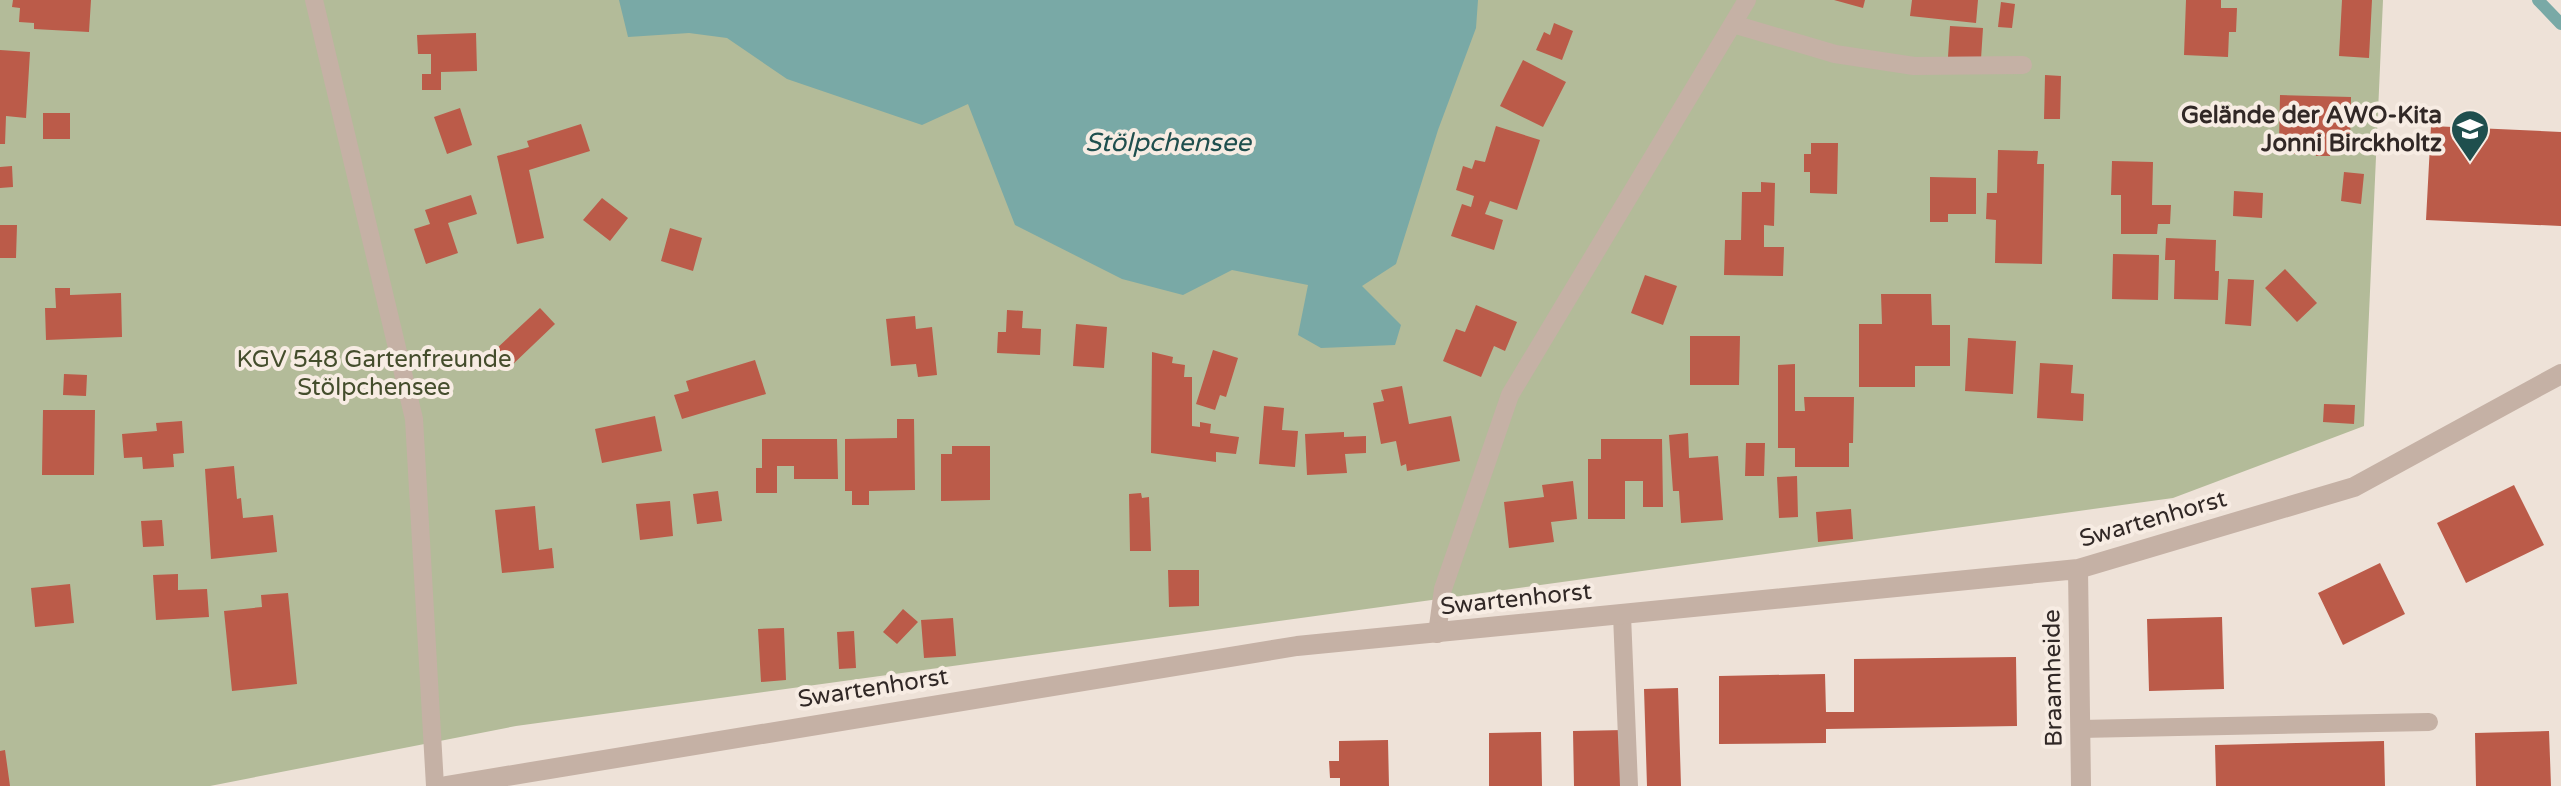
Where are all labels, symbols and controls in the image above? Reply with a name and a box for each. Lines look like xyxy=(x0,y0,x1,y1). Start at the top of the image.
place label: Gelände der AWO-Kita Jonni Birckholtz xyxy=(2181,101,2442,158)
school or university icon: Gelände der AWO-Kita Jonni Birckholtz xyxy=(2449,108,2491,163)
water label: Stölpchensee xyxy=(1085,127,1252,158)
park label: KGV 548 Gartenfreunde Stölpchensee xyxy=(236,345,512,402)
street label: Swartenhorst xyxy=(2076,484,2230,554)
street label: Swartenhorst xyxy=(1439,577,1593,621)
street label: Braamheide xyxy=(2037,609,2069,747)
street label: Swartenhorst xyxy=(796,662,950,714)

